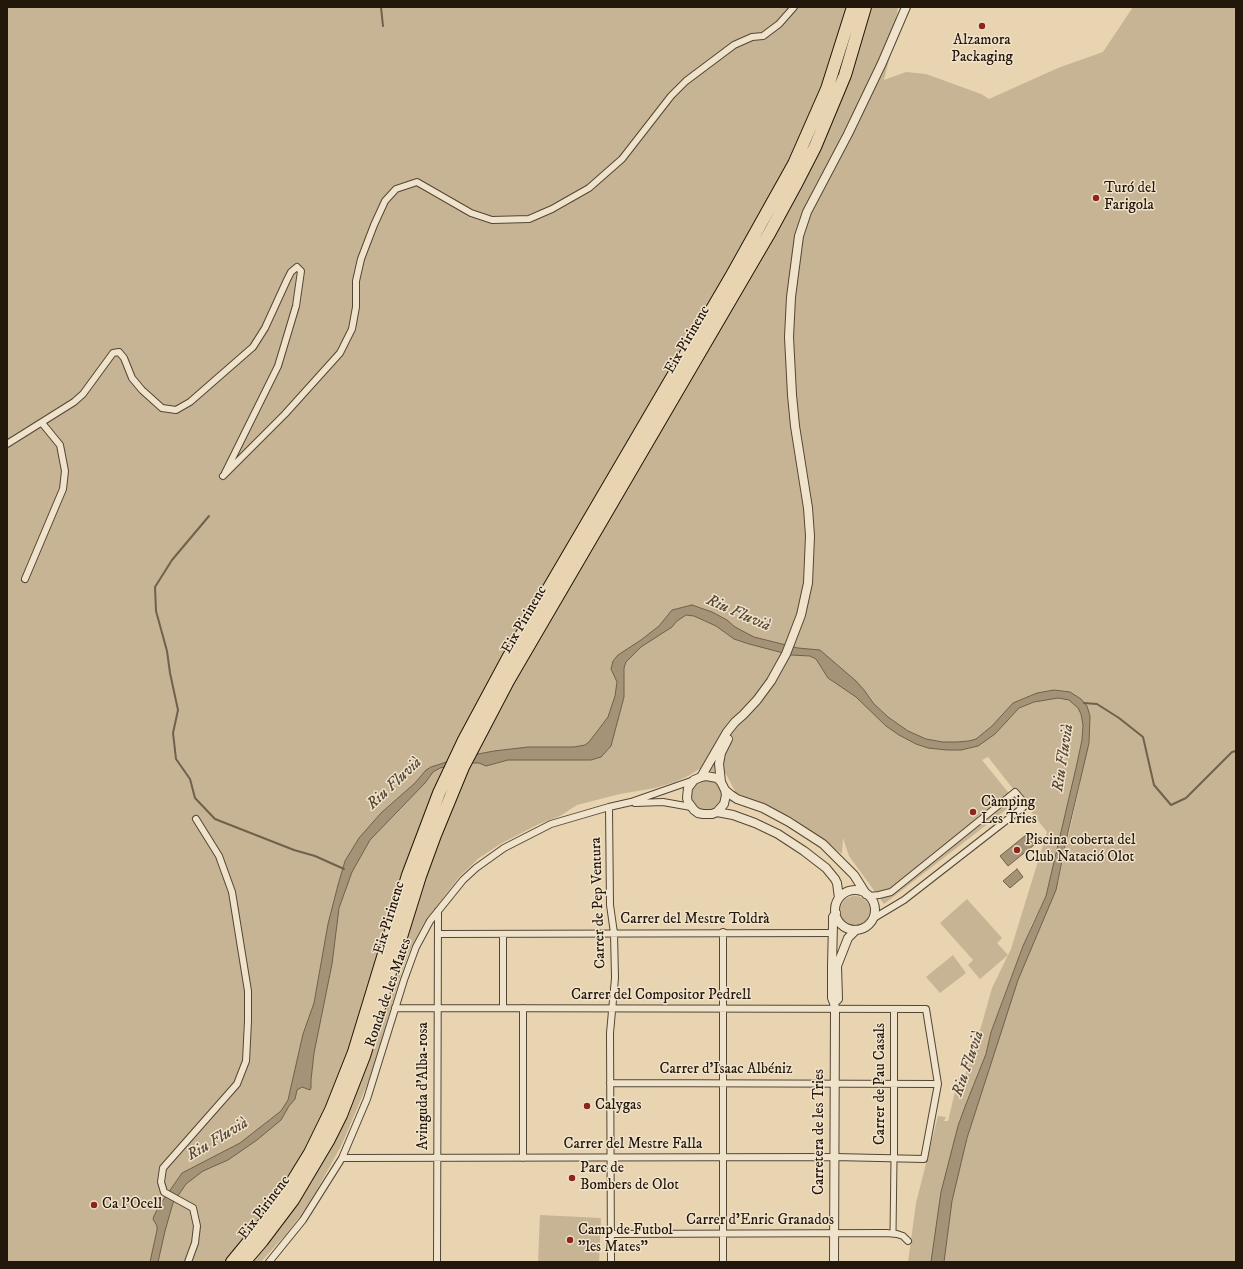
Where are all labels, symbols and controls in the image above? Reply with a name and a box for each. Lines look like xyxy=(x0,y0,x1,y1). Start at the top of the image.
marker: Alzamora Packaging xyxy=(977,21,987,31)
place label: Alzamora Packaging xyxy=(951,32,1013,67)
place label: Turó del Farigola xyxy=(1104,180,1156,215)
marker: Turó del Farigola xyxy=(1091,193,1101,203)
street label: Eix Pirinenc xyxy=(661,303,715,377)
street label: Eix Pirinenc xyxy=(498,583,552,657)
water label: Riu Fluvià xyxy=(703,591,773,637)
water label: Riu Fluvià xyxy=(1049,723,1079,793)
water label: Riu Fluvià xyxy=(364,754,426,814)
place label: Càmping Les Tries xyxy=(981,794,1037,829)
marker: Càmping Les Tries xyxy=(968,807,978,817)
place label: Piscina coberta del Club Natació Olot xyxy=(1025,832,1136,867)
street label: Carrer de Pep Ventura xyxy=(588,837,610,969)
marker: Piscina coberta del Club Natació Olot xyxy=(1012,845,1022,855)
street label: Eix Pirinenc xyxy=(370,879,410,957)
street label: Carrer del Mestre Toldrà xyxy=(620,911,770,929)
street label: Ronda de les Mates xyxy=(362,936,416,1050)
street label: Carrer del Compositor Pedrell xyxy=(571,987,751,1005)
street label: Avinguda d'Alba-rosa xyxy=(415,1022,433,1150)
street label: Carrer de Pau Casals xyxy=(872,1023,890,1145)
water label: Riu Fluvià xyxy=(949,1029,989,1099)
street label: Carrer d'Isaac Albéniz xyxy=(660,1061,792,1079)
street label: Carretera de les Tries xyxy=(811,1069,829,1195)
place label: Calygas xyxy=(595,1097,641,1115)
marker: Calygas xyxy=(582,1101,592,1111)
water label: Riu Fluvià xyxy=(184,1114,252,1166)
street label: Carrer del Mestre Falla xyxy=(564,1136,702,1154)
place label: Parc de Bombers de Olot xyxy=(580,1160,679,1195)
street label: Eix Pirinenc xyxy=(235,1173,295,1243)
marker: Parc de Bombers de Olot xyxy=(567,1173,577,1183)
place label: Ca l'Ocell xyxy=(102,1196,162,1214)
marker: Ca l'Ocell xyxy=(89,1200,99,1210)
street label: Carrer d'Enric Granados xyxy=(686,1212,834,1230)
place label: Camp de Futbol "les Mates" xyxy=(578,1222,673,1257)
marker: Camp de Futbol "les Mates" xyxy=(565,1235,575,1245)

